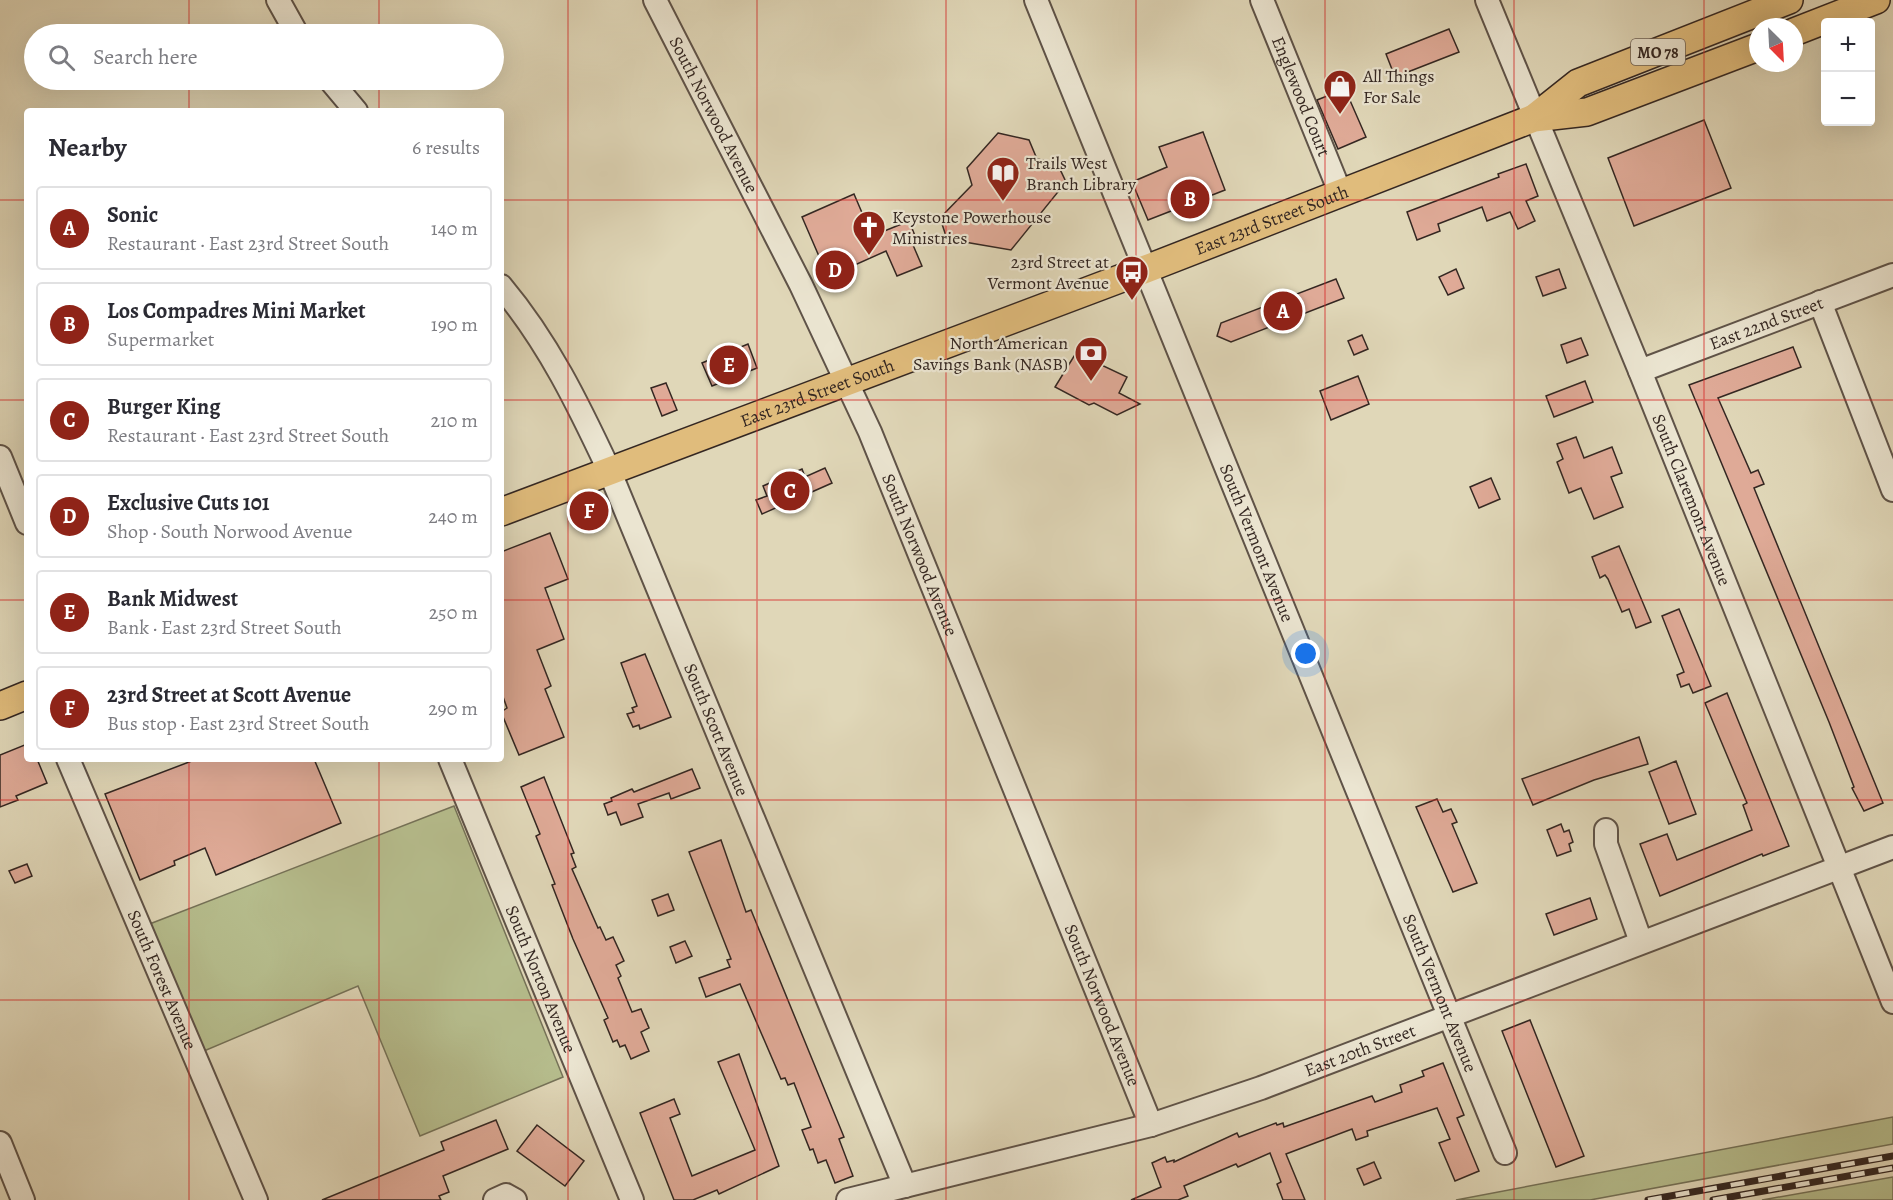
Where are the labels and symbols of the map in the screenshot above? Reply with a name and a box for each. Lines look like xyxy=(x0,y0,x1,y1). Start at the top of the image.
north arrow xyxy=(1749,18,1803,72)
street label: South Norwood Avenue xyxy=(664,32,764,197)
street label: Englewood Court xyxy=(1266,33,1336,160)
road number: MO 78 xyxy=(1631,39,1685,65)
place label: All Things For Sale xyxy=(1362,64,1435,109)
shop icon: All Things For Sale xyxy=(1322,68,1358,115)
place label: Trails West Branch Library xyxy=(1026,151,1137,196)
library icon: Trails West Branch Library xyxy=(985,155,1021,202)
pin: B xyxy=(1170,176,1210,222)
street label: East 23rd Street South xyxy=(1191,179,1352,261)
place label: Keystone Powerhouse Ministries xyxy=(892,205,1051,250)
church icon: Keystone Powerhouse Ministries xyxy=(851,209,887,256)
pin: D xyxy=(816,248,854,292)
place label: 23rd Street at Vermont Avenue xyxy=(987,250,1109,295)
bus stop icon: 23rd Street at Vermont Avenue xyxy=(1114,254,1150,301)
pin: A xyxy=(1264,288,1302,334)
street label: East 22nd Street xyxy=(1706,291,1827,356)
place label: North American Savings Bank (NASB) xyxy=(913,331,1068,376)
bank icon: North American Savings Bank (NASB) xyxy=(1073,335,1109,382)
pin: E xyxy=(710,342,748,388)
street label: East 23rd Street South xyxy=(737,353,898,433)
street label: South Claremont Avenue xyxy=(1646,410,1737,589)
street label: South Vermont Avenue xyxy=(1214,460,1300,625)
pin: C xyxy=(770,468,810,514)
street label: South Norwood Avenue xyxy=(876,470,963,639)
pin: F xyxy=(570,488,608,534)
your location xyxy=(1291,639,1320,668)
street label: South Scott Avenue xyxy=(678,660,755,800)
street label: South Norton Avenue xyxy=(500,902,582,1056)
street label: South Forest Avenue xyxy=(122,906,203,1053)
street label: South Vermont Avenue xyxy=(1397,910,1483,1076)
street label: South Norwood Avenue xyxy=(1059,920,1146,1090)
street label: East 20th Street xyxy=(1301,1018,1419,1082)

